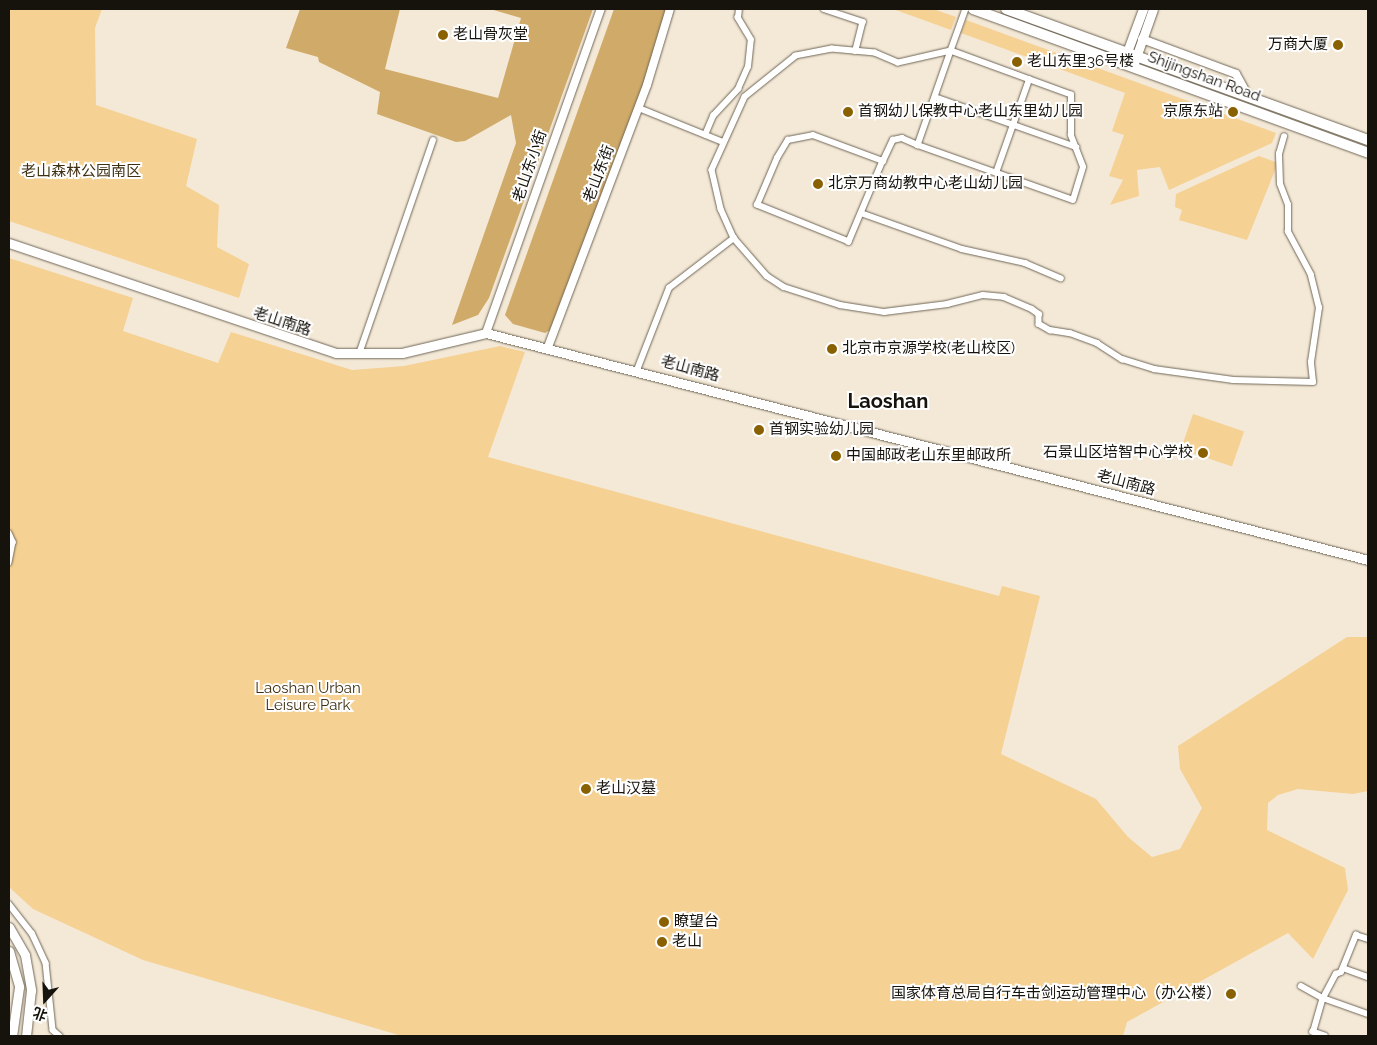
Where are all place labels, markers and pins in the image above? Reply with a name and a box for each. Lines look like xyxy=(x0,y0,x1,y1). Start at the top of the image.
place label: 老山骨灰堂 xyxy=(453,26,528,44)
marker: 老山骨灰堂 xyxy=(437,29,449,41)
place label: 万商大厦 xyxy=(1268,36,1328,54)
marker: 万商大厦 xyxy=(1332,39,1344,51)
place label: 老山东里36号楼 xyxy=(1027,53,1134,71)
marker: 老山东里36号楼 xyxy=(1011,56,1023,68)
place label: 首钢幼儿保教中心老山东里幼儿园 xyxy=(858,103,1083,121)
place label: 京原东站 xyxy=(1163,103,1223,121)
marker: 首钢幼儿保教中心老山东里幼儿园 xyxy=(842,106,854,118)
marker: 京原东站 xyxy=(1227,106,1239,118)
place label: 北京万商幼教中心老山幼儿园 xyxy=(828,175,1023,193)
marker: 北京万商幼教中心老山幼儿园 xyxy=(812,178,824,190)
place label: 北京市京源学校(老山校区) xyxy=(842,340,1015,358)
marker: 北京市京源学校(老山校区) xyxy=(826,343,838,355)
place label: 首钢实验幼儿园 xyxy=(769,421,874,439)
marker: 首钢实验幼儿园 xyxy=(753,424,765,436)
place label: 石景山区培智中心学校 xyxy=(1043,444,1193,462)
place label: 中国邮政老山东里邮政所 xyxy=(846,447,1011,465)
marker: 石景山区培智中心学校 xyxy=(1197,447,1209,459)
marker: 中国邮政老山东里邮政所 xyxy=(830,450,842,462)
place label: 老山汉墓 xyxy=(596,780,656,798)
marker: 老山汉墓 xyxy=(580,783,592,795)
place label: 瞭望台 xyxy=(674,913,719,931)
marker: 瞭望台 xyxy=(658,916,670,928)
place label: 老山 xyxy=(672,933,702,951)
marker: 老山 xyxy=(656,936,668,948)
place label: 国家体育总局自行车击剑运动管理中心（办公楼） xyxy=(891,985,1221,1003)
marker: 国家体育总局自行车击剑运动管理中心（办公楼） xyxy=(1225,988,1237,1000)

